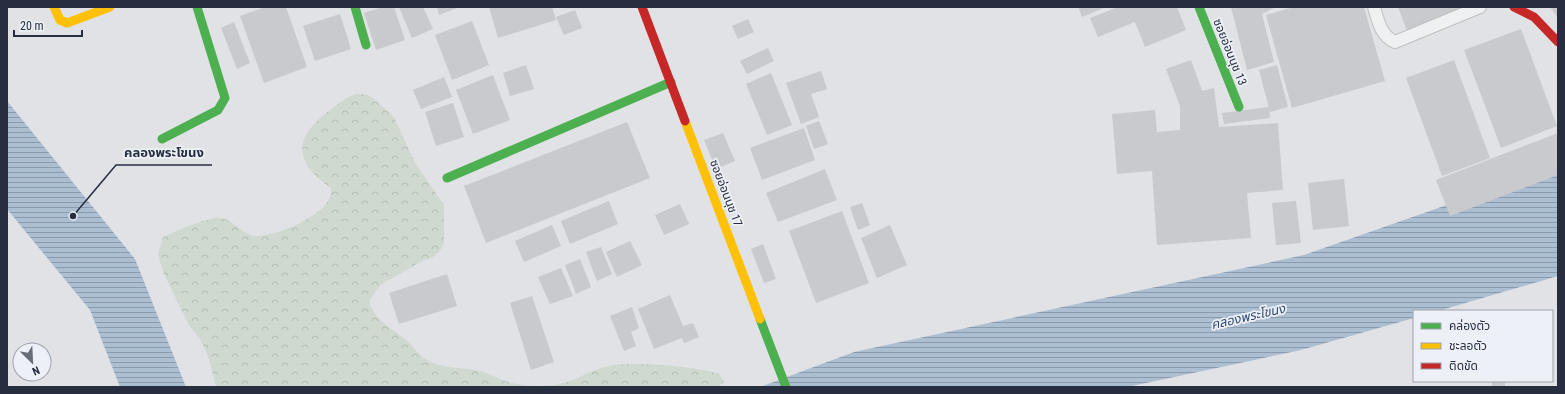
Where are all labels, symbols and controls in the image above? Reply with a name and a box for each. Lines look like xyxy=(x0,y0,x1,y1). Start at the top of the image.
scale bar xyxy=(14,12,82,38)
street label: ซอยอ่อนนุช 13 xyxy=(1210,17,1250,87)
text: 20 m xyxy=(20,19,44,33)
callout: คลองพระโขนง xyxy=(116,140,212,165)
text: คลองพระโขนง xyxy=(124,145,204,160)
street label: ซอยอ่อนนุช 17 xyxy=(707,158,745,228)
water label: คลองพระโขนง xyxy=(1210,300,1288,332)
legend xyxy=(1413,310,1553,382)
text: คล่องตัว xyxy=(1449,319,1490,333)
text: ชะลอตัว xyxy=(1449,339,1487,353)
north arrow xyxy=(12,342,52,382)
text: ติดขัด xyxy=(1449,359,1478,373)
text: N xyxy=(30,363,42,378)

